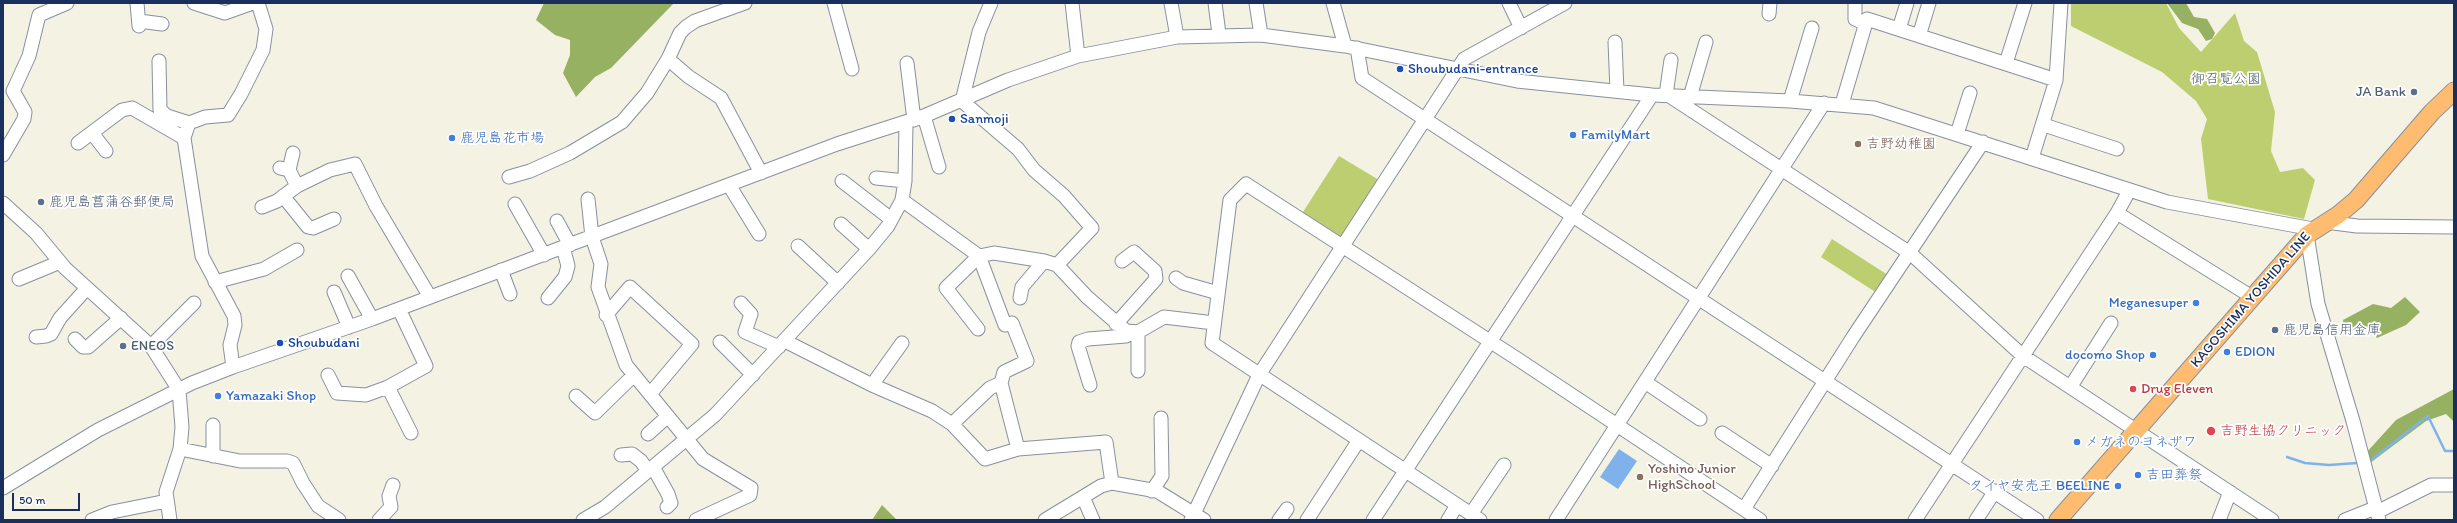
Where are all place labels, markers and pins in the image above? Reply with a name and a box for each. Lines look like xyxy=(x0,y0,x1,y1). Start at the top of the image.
place label: Shoubudani-entrance xyxy=(1408,61,1538,77)
marker: Shoubudani-entrance xyxy=(1395,64,1405,74)
place label: JA Bank xyxy=(2356,84,2406,100)
marker: JA Bank xyxy=(2409,87,2419,97)
place label: Sanmoji xyxy=(960,111,1008,127)
marker: Sanmoji xyxy=(947,114,957,124)
place label: FamilyMart xyxy=(1581,127,1650,143)
place label: 鹿児島花市場 xyxy=(460,130,544,146)
marker: FamilyMart xyxy=(1568,130,1578,140)
marker: 鹿児島花市場 xyxy=(447,133,457,143)
place label: 吉野幼稚園 xyxy=(1866,136,1936,152)
marker: 吉野幼稚園 xyxy=(1853,139,1863,149)
place label: 鹿児島菖蒲谷郵便局 xyxy=(49,194,175,210)
marker: 鹿児島菖蒲谷郵便局 xyxy=(36,197,46,207)
place label: Meganesuper xyxy=(2109,295,2188,311)
marker: Meganesuper xyxy=(2191,298,2201,308)
place label: 鹿児島信用金庫 xyxy=(2283,322,2381,338)
marker: 鹿児島信用金庫 xyxy=(2270,325,2280,335)
place label: Shoubudani xyxy=(288,335,360,351)
place label: ENEOS xyxy=(131,338,174,354)
marker: Shoubudani xyxy=(275,338,285,348)
marker: ENEOS xyxy=(118,341,128,351)
place label: EDION xyxy=(2235,344,2275,360)
place label: docomo Shop xyxy=(2065,347,2145,363)
marker: EDION xyxy=(2222,347,2232,357)
marker: docomo Shop xyxy=(2148,350,2158,360)
place label: Drug Eleven xyxy=(2141,381,2213,397)
marker: Drug Eleven xyxy=(2128,384,2138,394)
place label: Yamazaki Shop xyxy=(226,388,316,404)
marker: Yamazaki Shop xyxy=(213,391,223,401)
place label: 吉野生協クリニック xyxy=(2220,423,2346,439)
marker: 吉野生協クリニック xyxy=(2205,425,2217,437)
place label: メガネのヨネザワ xyxy=(2085,434,2197,450)
marker: メガネのヨネザワ xyxy=(2072,437,2082,447)
place label: Yoshino Junior HighSchool xyxy=(1648,461,1736,494)
place label: 吉田葬祭 xyxy=(2146,467,2202,483)
marker: 吉田葬祭 xyxy=(2133,470,2143,480)
marker: Yoshino Junior HighSchool xyxy=(1635,472,1645,482)
place label: タイヤ安売王 BEELINE xyxy=(1969,478,2110,494)
marker: タイヤ安売王 BEELINE xyxy=(2113,481,2123,491)

